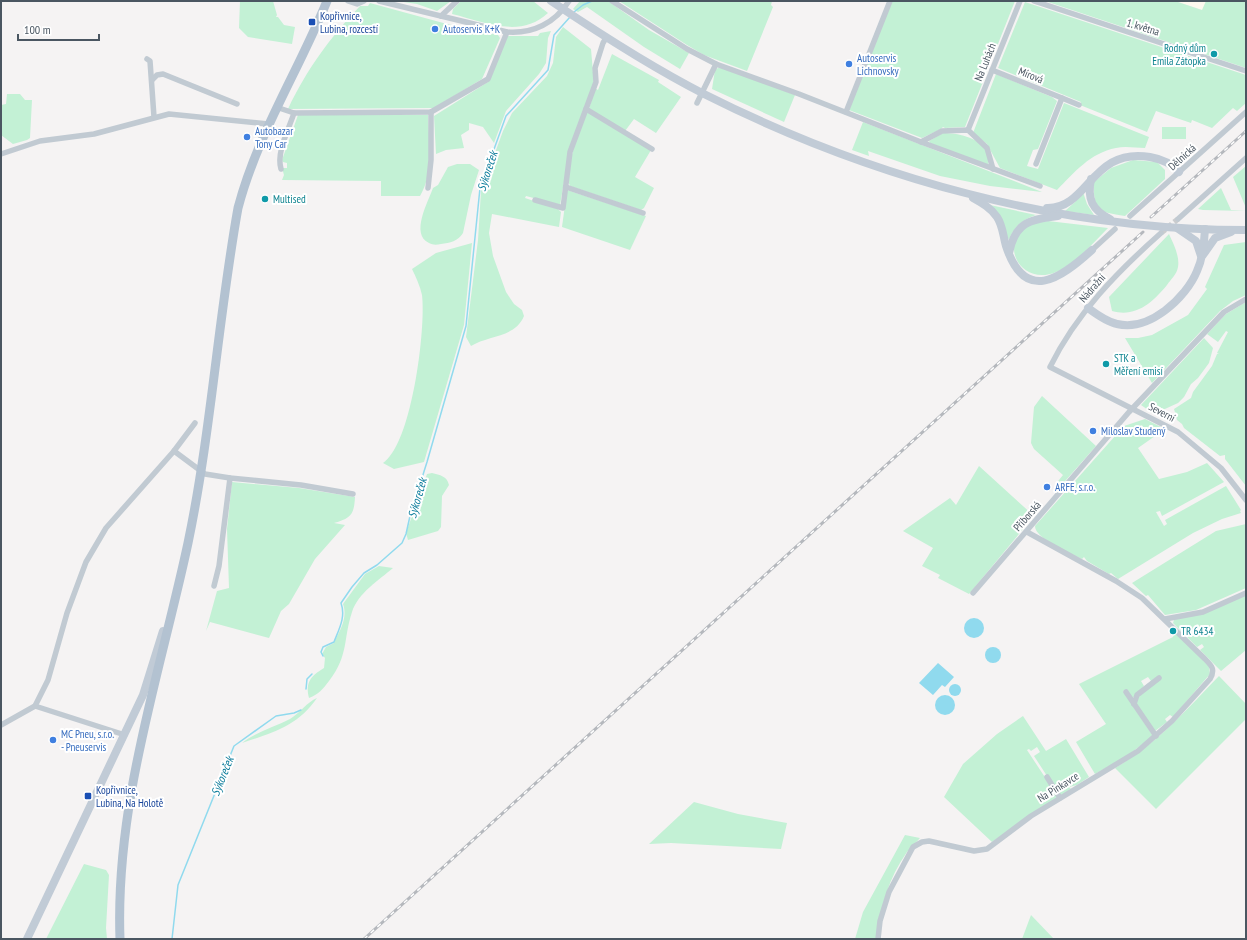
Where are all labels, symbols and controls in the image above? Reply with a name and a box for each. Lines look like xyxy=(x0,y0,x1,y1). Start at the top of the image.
place label: Kopřivnice, Lubina, rozcestí xyxy=(320,9,379,36)
street label: 1. května xyxy=(1125,15,1161,39)
scale bar xyxy=(18,16,99,42)
marker: Kopřivnice, Lubina, rozcestí xyxy=(307,17,317,27)
text: 100 m xyxy=(24,22,51,37)
place label: Autoservis K+K xyxy=(443,22,501,36)
marker: Autoservis K+K xyxy=(430,24,440,34)
street label: Na Luhách xyxy=(971,41,999,83)
place label: Rodný dům Emila Zátopka xyxy=(1152,41,1206,68)
marker: Rodný dům Emila Zátopka xyxy=(1209,49,1219,59)
place label: Autoservis Lichnovsky xyxy=(857,51,899,78)
marker: Autoservis Lichnovsky xyxy=(844,59,854,69)
street label: Mírová xyxy=(1016,64,1046,86)
place label: Autobazar Tony Car xyxy=(255,124,293,151)
marker: Autobazar Tony Car xyxy=(242,132,252,142)
street label: Dělnická xyxy=(1165,141,1199,173)
water label: Sýkoreček xyxy=(474,148,501,193)
place label: Multised xyxy=(273,192,306,206)
marker: Multised xyxy=(260,194,270,204)
street label: Nádražní xyxy=(1076,270,1109,305)
place label: STK a Měření emisí xyxy=(1114,351,1163,378)
marker: STK a Měření emisí xyxy=(1101,359,1111,369)
street label: Severní xyxy=(1146,399,1178,425)
place label: Miloslav Studený xyxy=(1101,424,1166,438)
marker: Miloslav Studený xyxy=(1088,426,1098,436)
water label: Sýkoreček xyxy=(404,475,430,520)
place label: ARFE, s.r.o. xyxy=(1055,480,1095,494)
marker: ARFE, s.r.o. xyxy=(1042,482,1052,492)
street label: Příborská xyxy=(1010,498,1044,534)
place label: TR 6434 xyxy=(1181,624,1213,638)
marker: TR 6434 xyxy=(1168,626,1178,636)
place label: MC Pneu, s.r.o. - Pneuservis xyxy=(61,727,114,754)
marker: MC Pneu, s.r.o. - Pneuservis xyxy=(48,735,58,745)
water label: Sýkoreček xyxy=(207,753,237,798)
street label: Na Pinkavce xyxy=(1035,769,1082,805)
place label: Kopřivnice, Lubina, Na Holotě xyxy=(96,783,164,810)
marker: Kopřivnice, Lubina, Na Holotě xyxy=(83,791,93,801)

